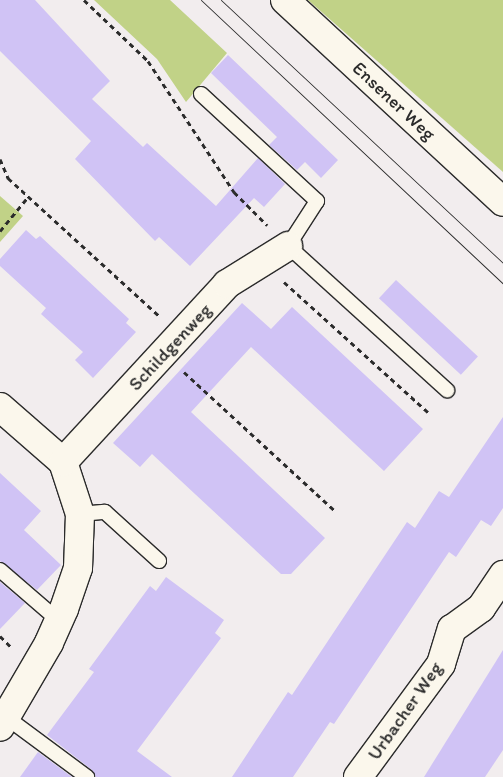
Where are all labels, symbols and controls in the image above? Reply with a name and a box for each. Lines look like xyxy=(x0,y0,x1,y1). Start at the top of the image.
street label: Ensener Weg xyxy=(348,57,440,145)
street label: Schildgenweg xyxy=(124,299,216,395)
street label: Urbacher Weg xyxy=(363,658,447,764)

